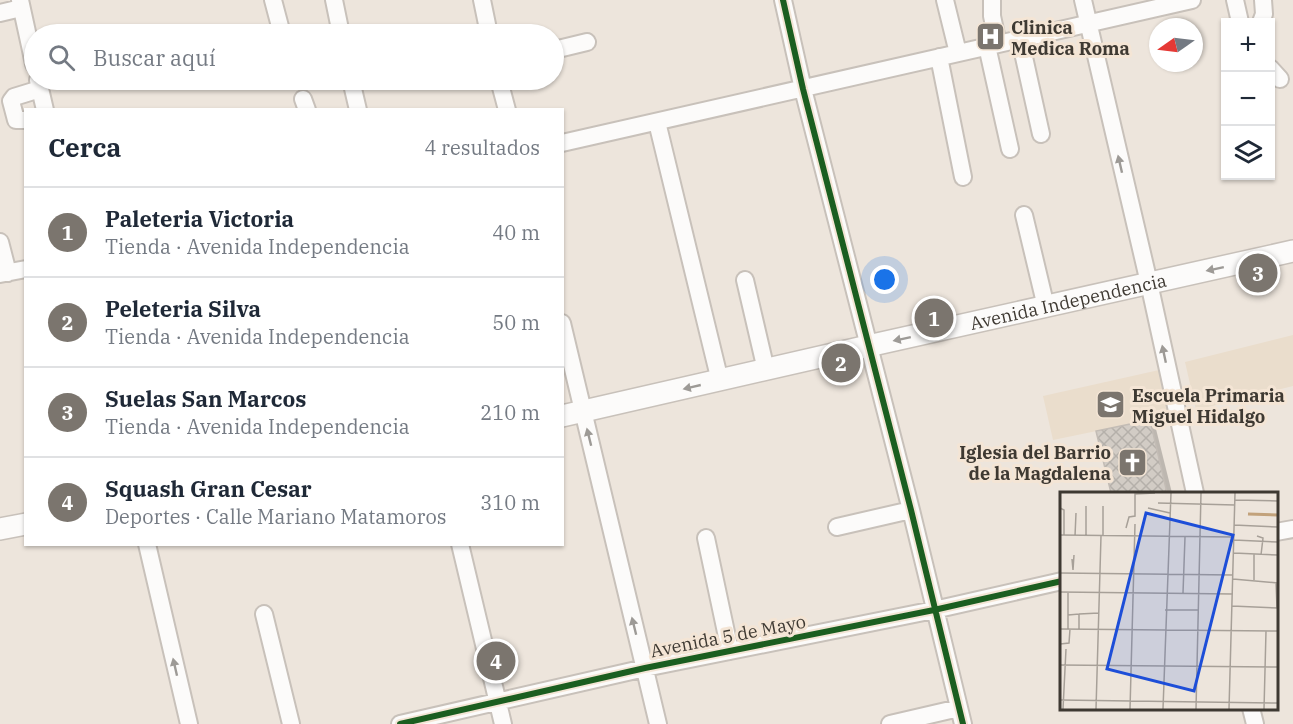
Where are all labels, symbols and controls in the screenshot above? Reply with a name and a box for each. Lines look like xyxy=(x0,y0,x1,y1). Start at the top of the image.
place label: Clinica Medica Roma xyxy=(1011,16,1130,60)
north arrow xyxy=(1149,18,1203,72)
map controls xyxy=(1221,18,1275,180)
button: + xyxy=(1221,18,1275,72)
hospital icon: Clinica Medica Roma xyxy=(974,21,1006,53)
search box xyxy=(24,24,564,90)
icon: search xyxy=(45,41,78,74)
text: Buscar aquí xyxy=(93,43,216,72)
button: − xyxy=(1221,72,1275,126)
button: layers xyxy=(1221,126,1275,180)
text: Cerca xyxy=(48,130,121,164)
text: 4 resultados xyxy=(424,134,540,161)
one-way arrow xyxy=(1115,155,1125,173)
text: Paleteria Victoria xyxy=(105,204,294,233)
text: 1 xyxy=(62,219,74,246)
text: 40 m xyxy=(492,219,540,246)
text: Tienda · Avenida Independencia xyxy=(105,233,410,260)
pin: 3 xyxy=(1238,250,1278,296)
your location xyxy=(870,265,899,294)
one-way arrow xyxy=(1206,265,1225,274)
street label: Avenida Independencia xyxy=(968,268,1169,334)
text: Peleteria Silva xyxy=(105,294,261,323)
pin: 1 xyxy=(914,296,954,340)
text: 2 xyxy=(62,309,74,336)
text: 50 m xyxy=(492,309,540,336)
text: Tienda · Avenida Independencia xyxy=(105,323,410,350)
one-way arrow xyxy=(893,334,911,344)
pin: 2 xyxy=(822,340,860,386)
one-way arrow xyxy=(1159,344,1169,363)
one-way arrow xyxy=(683,383,701,393)
text: Suelas San Marcos xyxy=(105,384,306,413)
place label: Escuela Primaria Miguel Hidalgo xyxy=(1132,384,1285,428)
school or university icon: Escuela Primaria Miguel Hidalgo xyxy=(1095,389,1127,421)
text: 3 xyxy=(62,399,74,426)
text: 210 m xyxy=(480,399,540,426)
text: Tienda · Avenida Independencia xyxy=(105,413,410,440)
one-way arrow xyxy=(583,428,593,446)
place label: Iglesia del Barrio de la Magdalena xyxy=(959,441,1111,485)
church icon: Iglesia del Barrio de la Magdalena xyxy=(1116,446,1148,478)
text: Squash Gran Cesar xyxy=(105,474,312,503)
text: 4 xyxy=(62,489,74,516)
text: 310 m xyxy=(480,489,540,516)
inset map xyxy=(1060,492,1278,709)
text: Deportes · Calle Mariano Matamoros xyxy=(105,503,447,530)
street label: Avenida 5 de Mayo xyxy=(648,610,808,662)
one-way arrow xyxy=(629,617,639,636)
pin: 4 xyxy=(476,638,516,684)
one-way arrow xyxy=(170,658,180,676)

